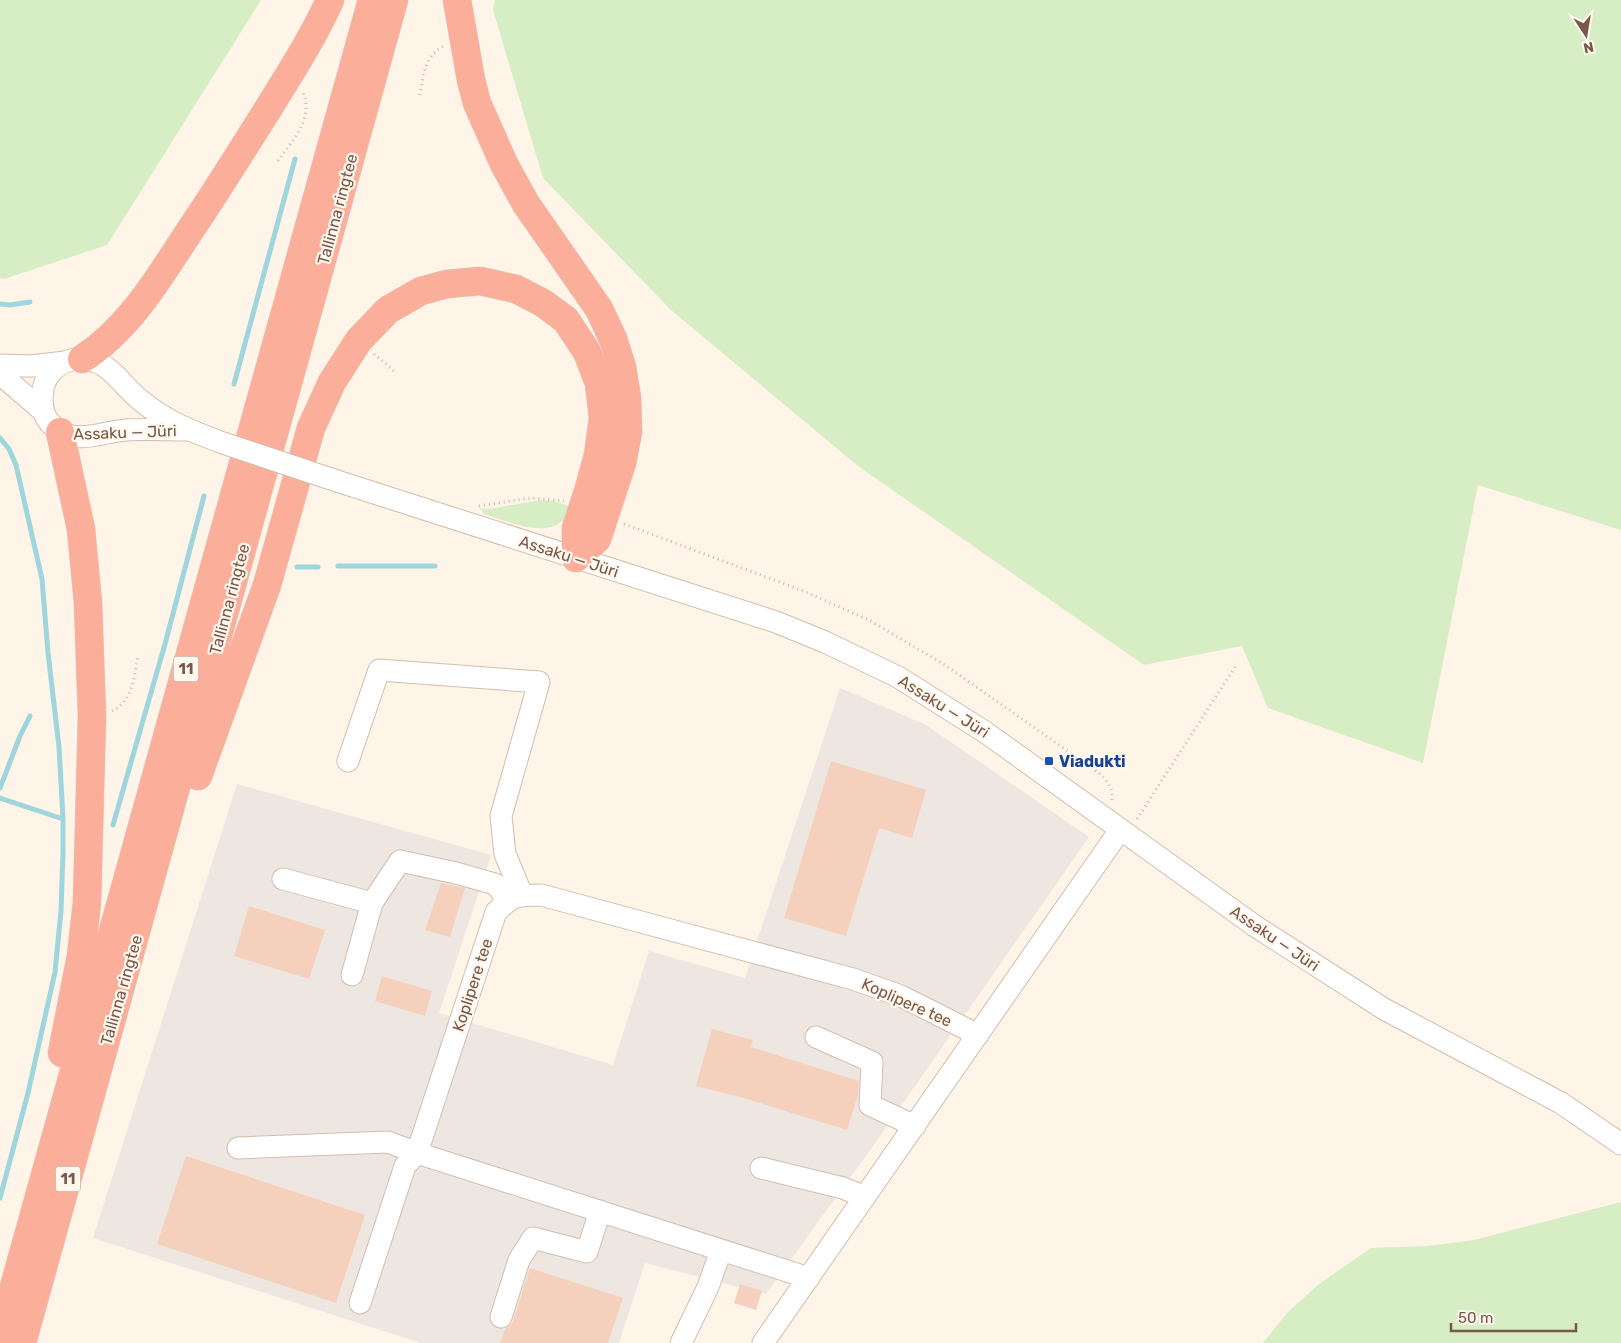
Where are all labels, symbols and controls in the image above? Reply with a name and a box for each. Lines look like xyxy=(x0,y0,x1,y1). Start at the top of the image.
north arrow xyxy=(1561,10,1611,60)
text: N xyxy=(1582,38,1595,57)
street label: Tallinna ringtee xyxy=(314,152,361,267)
street label: Assaku — Jüri xyxy=(73,421,177,444)
street label: Assaku — Jüri xyxy=(517,531,621,581)
street label: Tallinna ringtee xyxy=(206,542,253,657)
road number: 11 xyxy=(174,656,198,682)
street label: Assaku — Jüri xyxy=(895,671,993,742)
place label: Viadukti xyxy=(1059,752,1126,771)
marker: Viadukti xyxy=(1043,755,1055,767)
street label: Assaku — Jüri xyxy=(1227,902,1323,975)
street label: Tallinna ringtee xyxy=(97,933,146,1047)
street label: Koplipere tee xyxy=(448,936,496,1034)
street label: Koplipere tee xyxy=(859,974,955,1031)
road number: 11 xyxy=(56,1166,80,1192)
scale bar xyxy=(1451,1300,1576,1332)
text: 50 m xyxy=(1458,1309,1493,1327)

